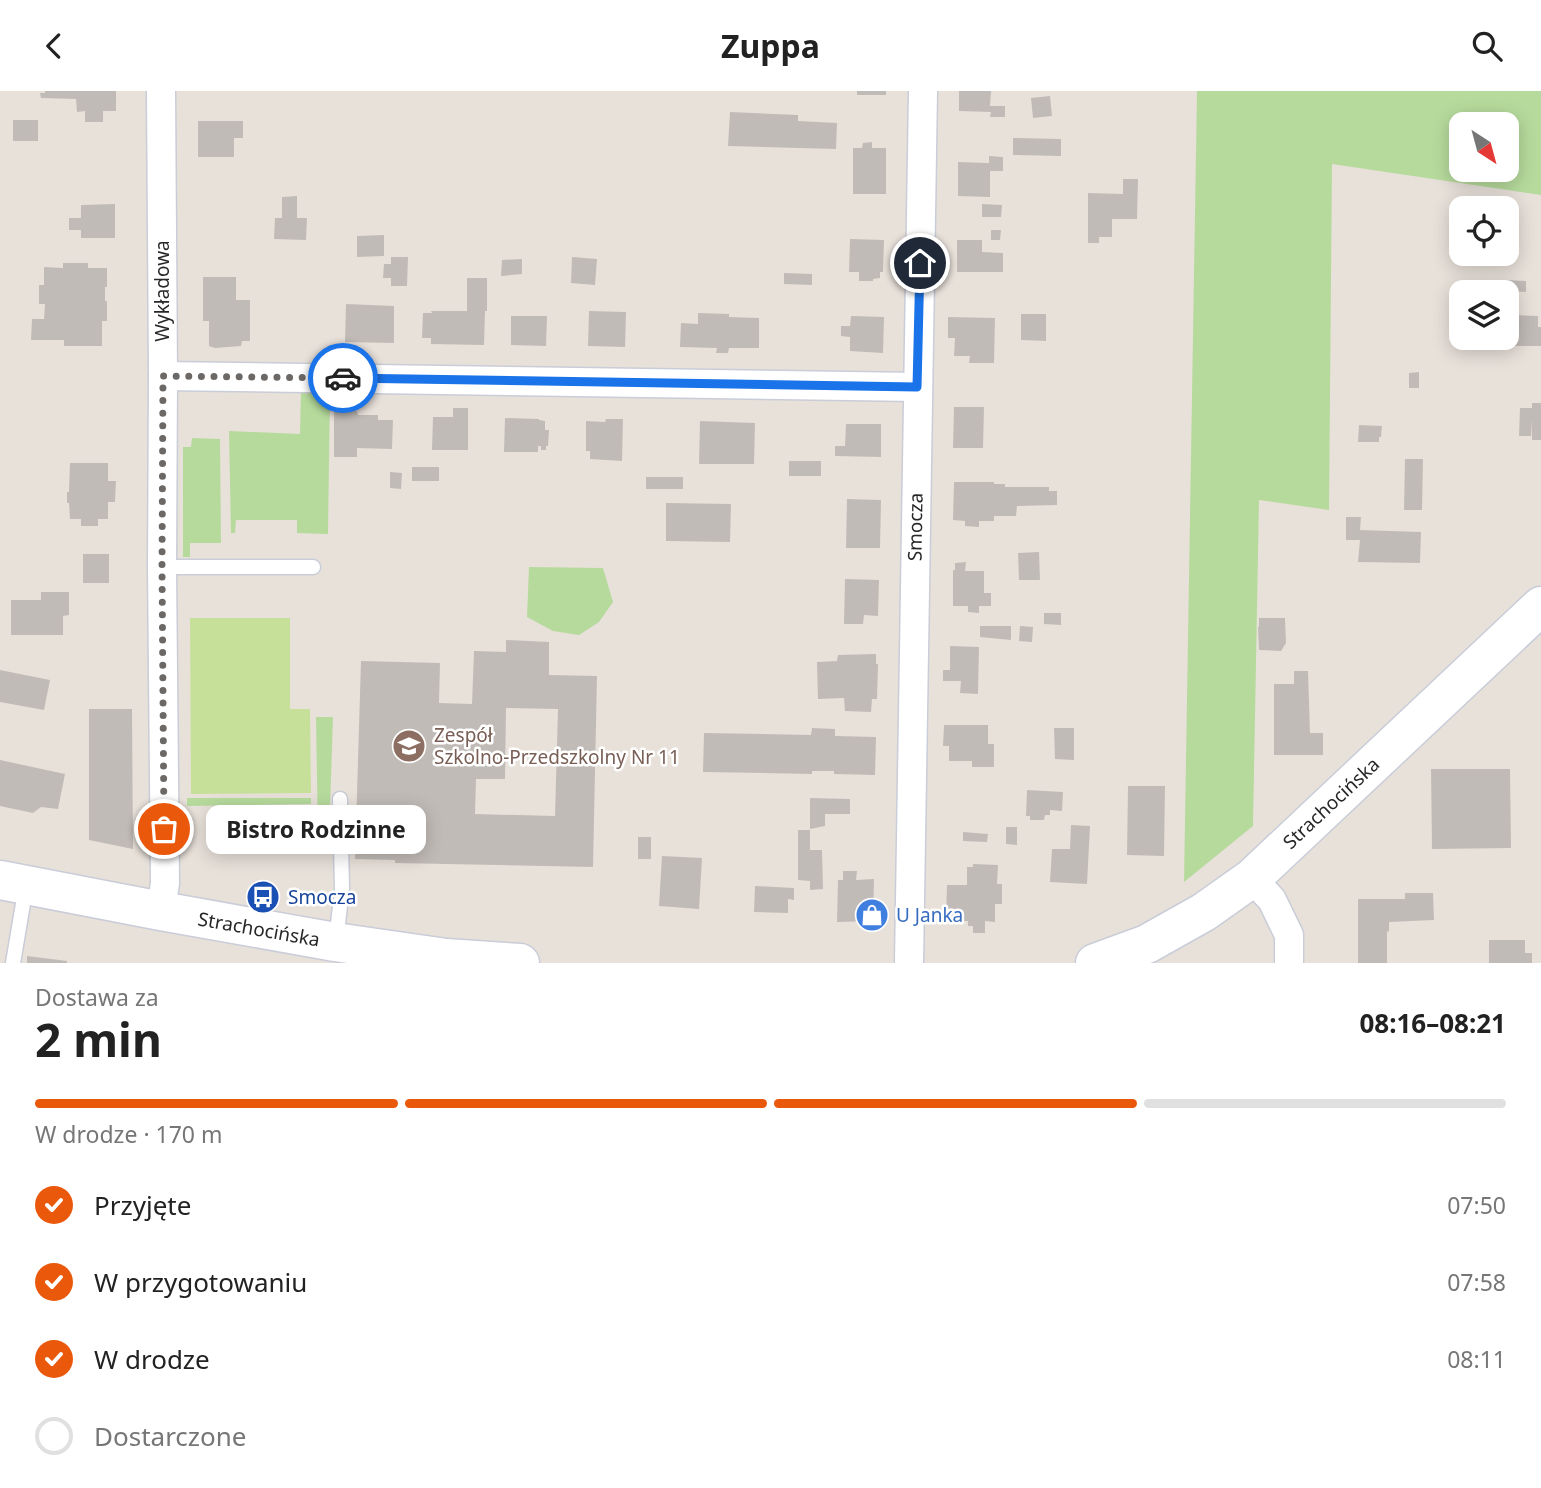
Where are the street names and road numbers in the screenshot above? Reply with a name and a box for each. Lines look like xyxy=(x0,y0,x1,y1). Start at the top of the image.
street label: Wykładowa xyxy=(149,240,175,342)
street label: Smocza xyxy=(901,493,929,561)
street label: Strachocińska xyxy=(1277,751,1385,855)
street label: Strachocińska xyxy=(196,905,322,953)

